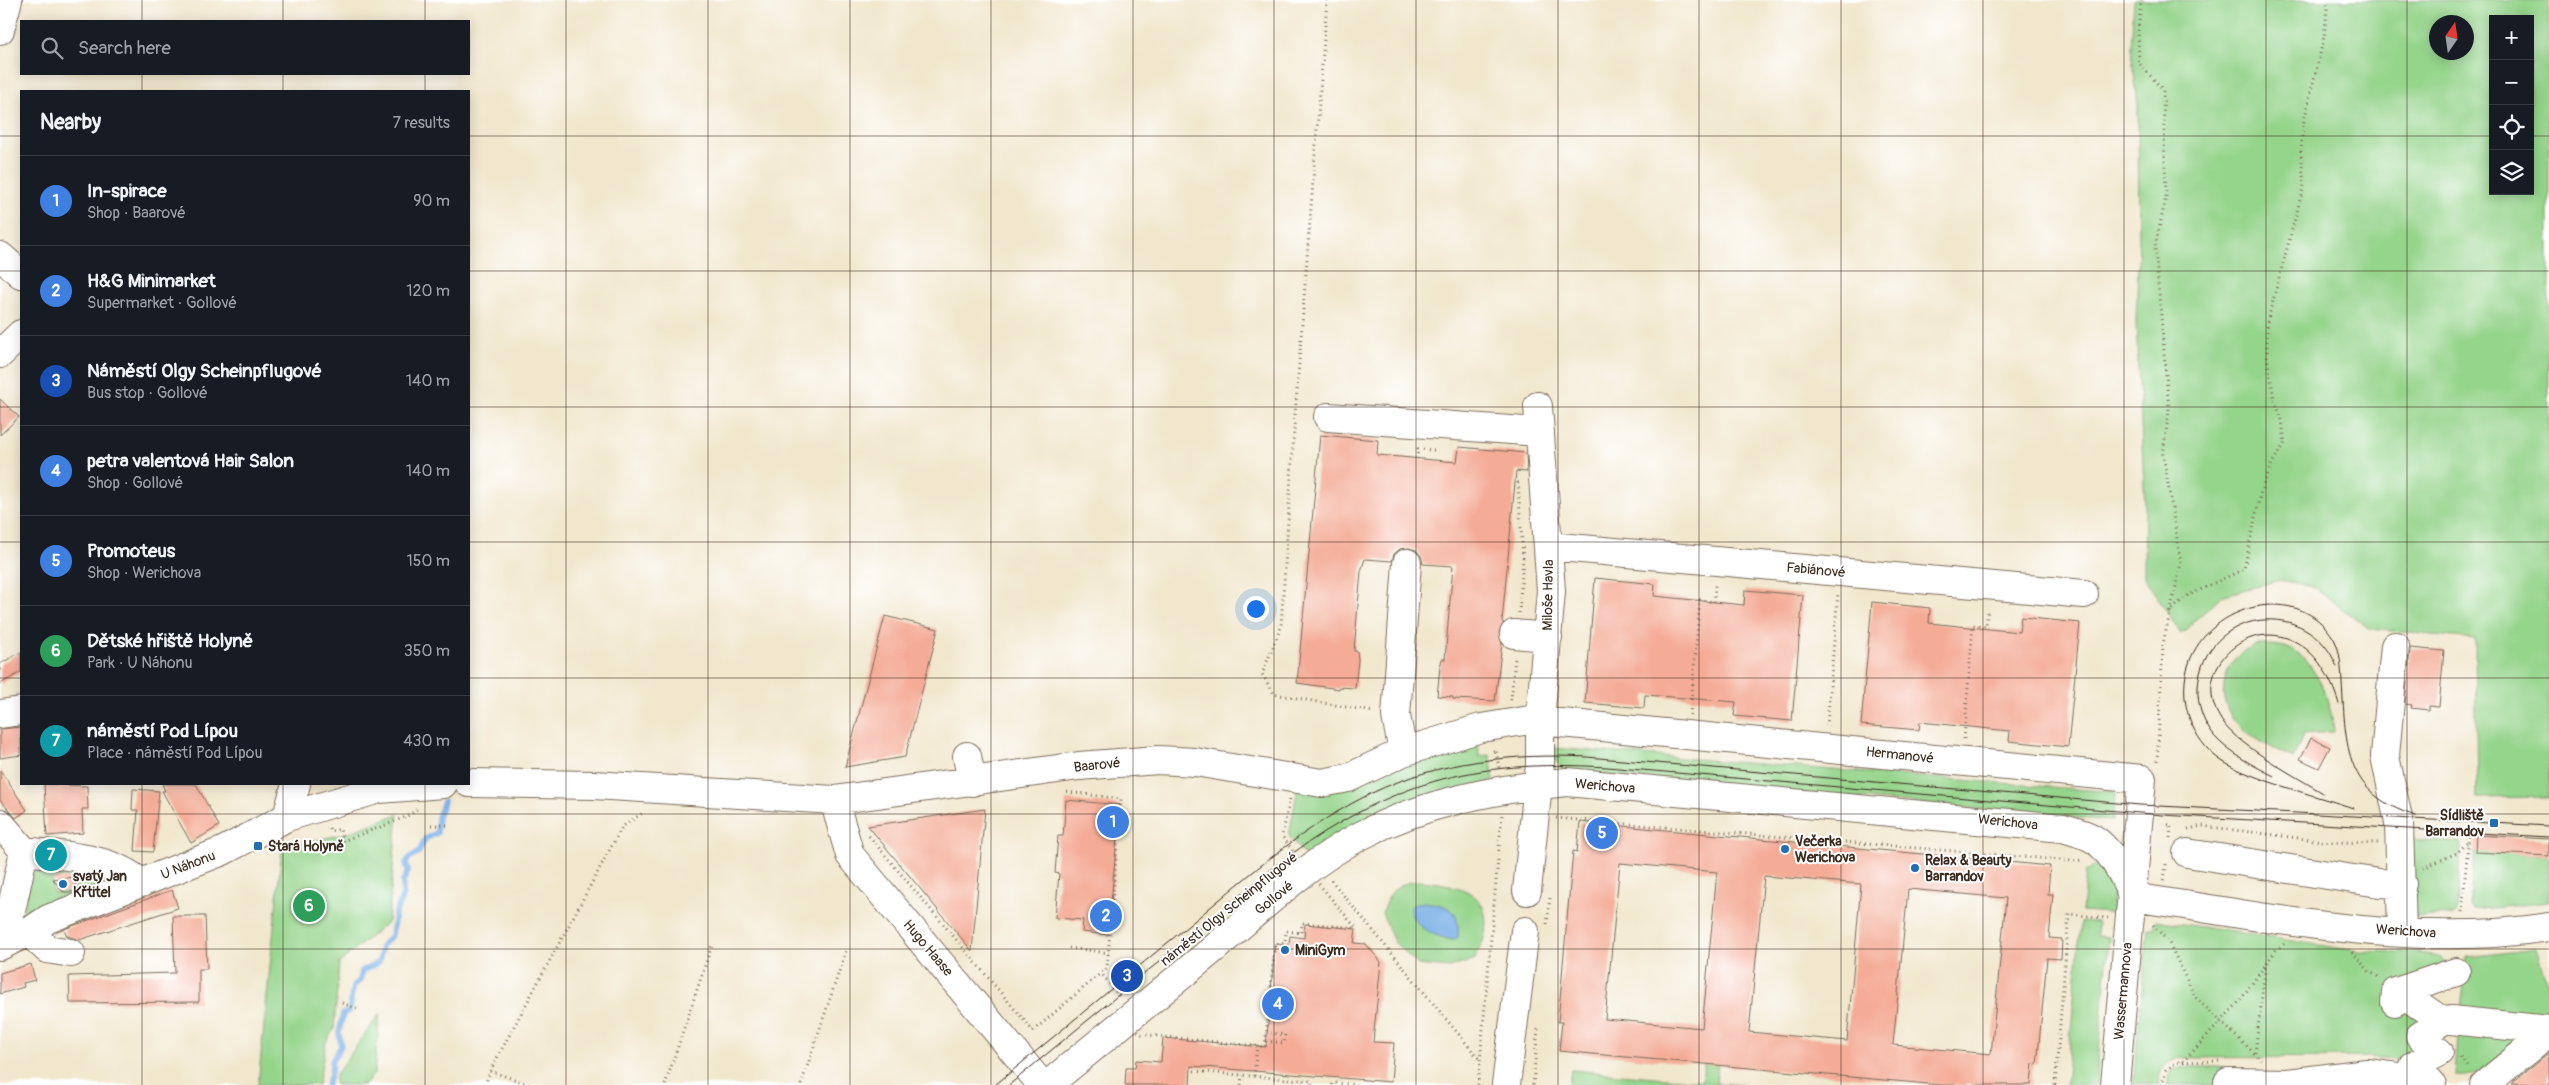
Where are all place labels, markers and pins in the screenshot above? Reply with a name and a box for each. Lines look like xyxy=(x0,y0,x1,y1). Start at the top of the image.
pin: 1 xyxy=(1097,803,1129,841)
place label: Sídliště Barrandov xyxy=(2425,807,2485,840)
pin: 5 xyxy=(1586,814,1618,852)
marker: Sídliště Barrandov xyxy=(2488,817,2500,829)
place label: Večerka Werichova xyxy=(1795,833,1856,866)
pin: 7 xyxy=(35,836,67,874)
place label: Stará Holyně xyxy=(268,838,345,855)
marker: Stará Holyně xyxy=(252,840,264,852)
marker: Večerka Werichova xyxy=(1779,843,1791,855)
place label: Relax & Beauty Barrandov xyxy=(1925,852,2011,885)
marker: Relax & Beauty Barrandov xyxy=(1909,862,1921,874)
place label: svatý Jan Křtitel xyxy=(73,868,127,901)
marker: svatý Jan Křtitel xyxy=(57,878,69,890)
pin: 6 xyxy=(293,887,325,925)
pin: 2 xyxy=(1090,897,1122,935)
place label: MiniGym xyxy=(1295,942,1346,959)
marker: MiniGym xyxy=(1279,944,1291,956)
pin: 3 xyxy=(1111,957,1143,995)
pin: 4 xyxy=(1262,985,1294,1023)

